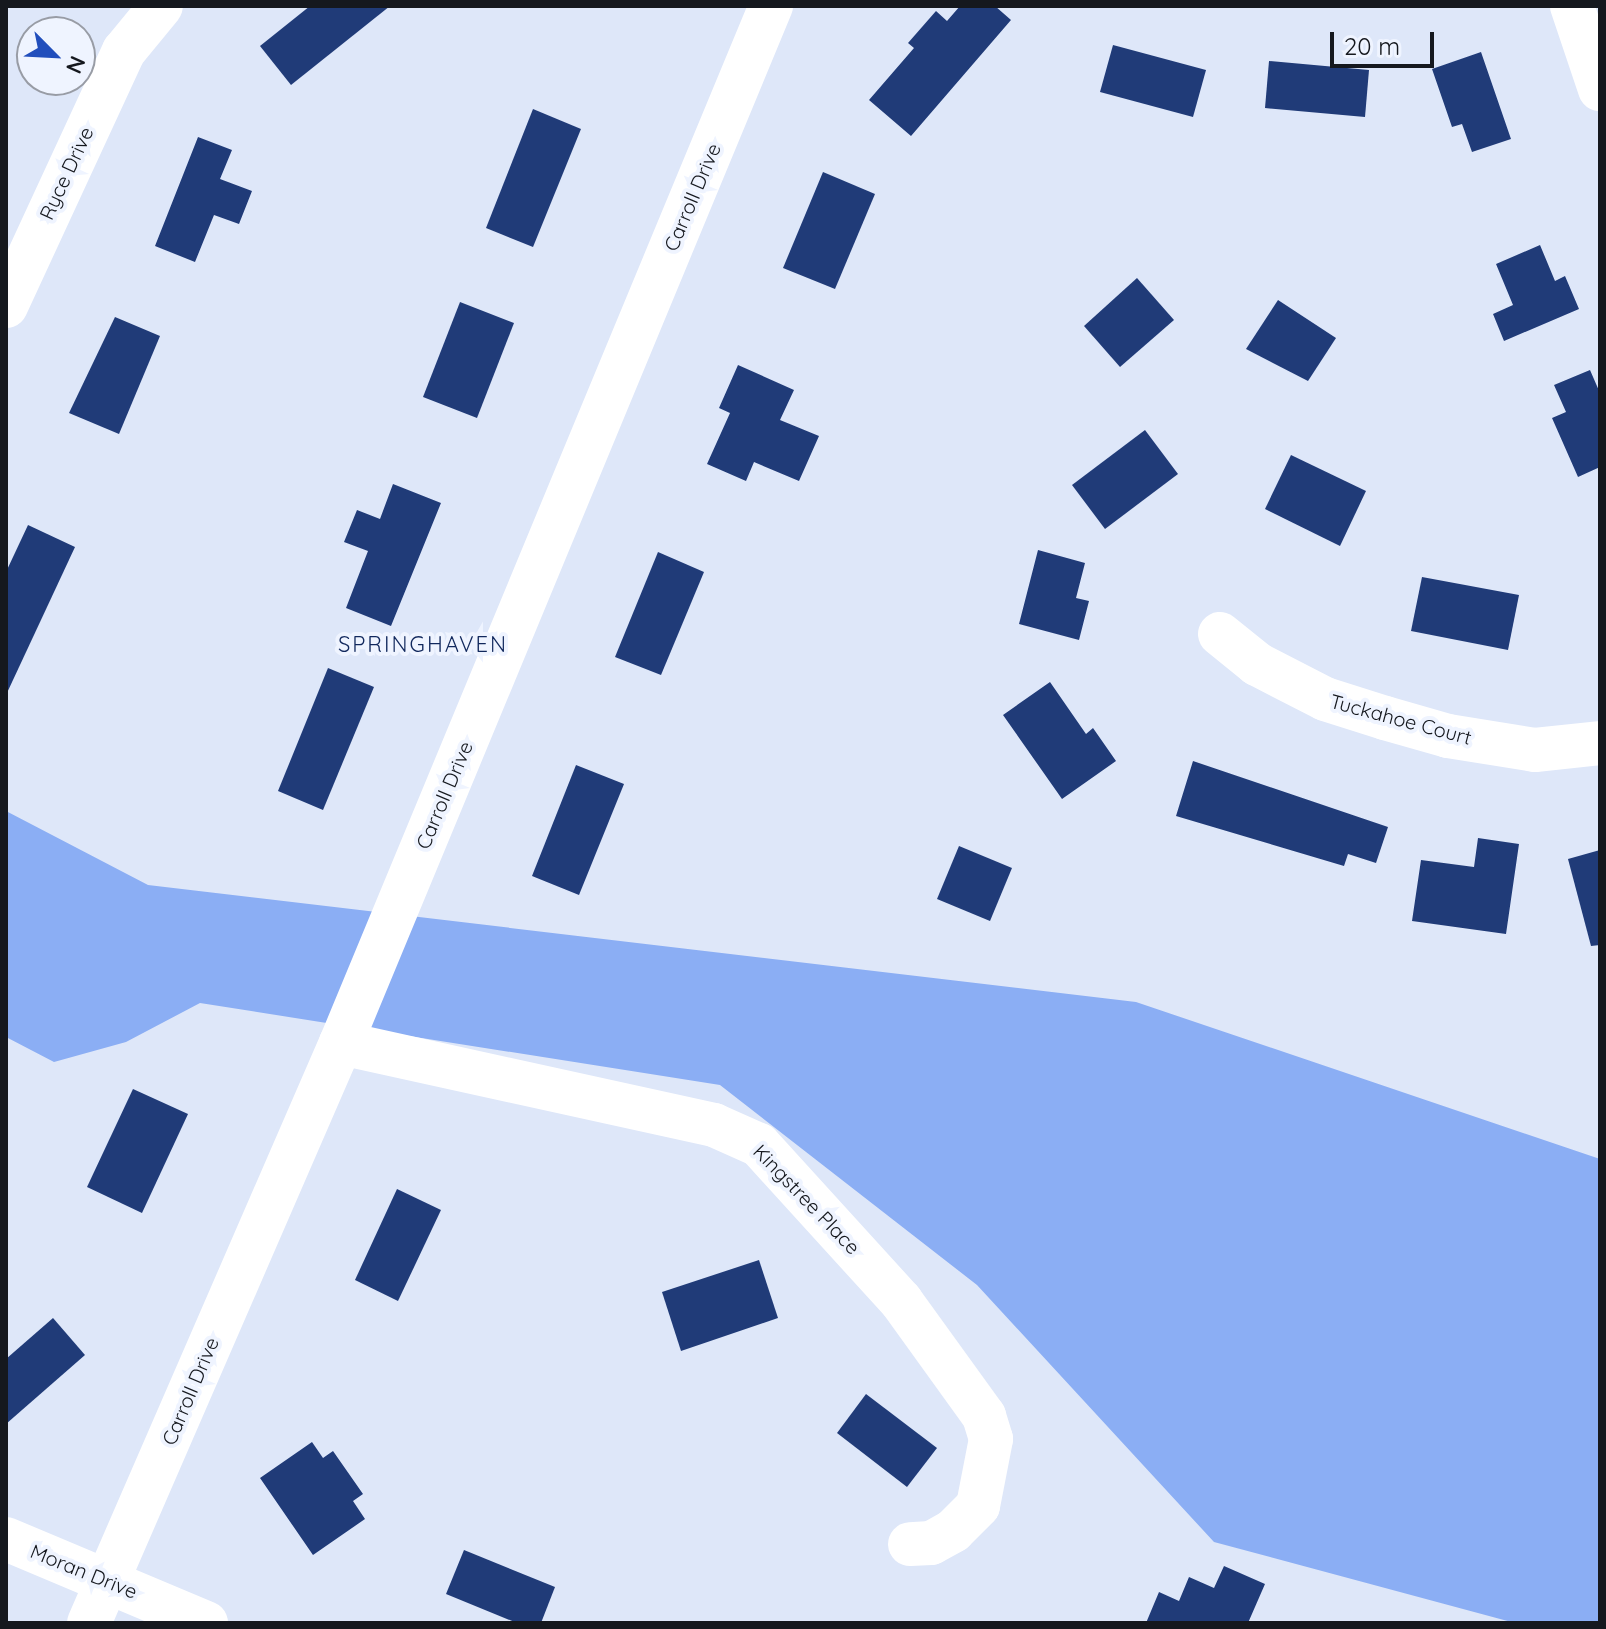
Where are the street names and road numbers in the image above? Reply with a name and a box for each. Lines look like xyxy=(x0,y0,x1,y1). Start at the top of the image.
street label: Ryce Drive xyxy=(34,123,98,223)
street label: Carroll Drive xyxy=(658,139,726,255)
street label: Tuckahoe Court xyxy=(1328,689,1474,749)
street label: Carroll Drive xyxy=(410,737,478,853)
street label: Kingstree Place xyxy=(749,1139,865,1259)
street label: Carroll Drive xyxy=(156,1333,224,1449)
street label: Moran Drive xyxy=(27,1539,141,1603)

